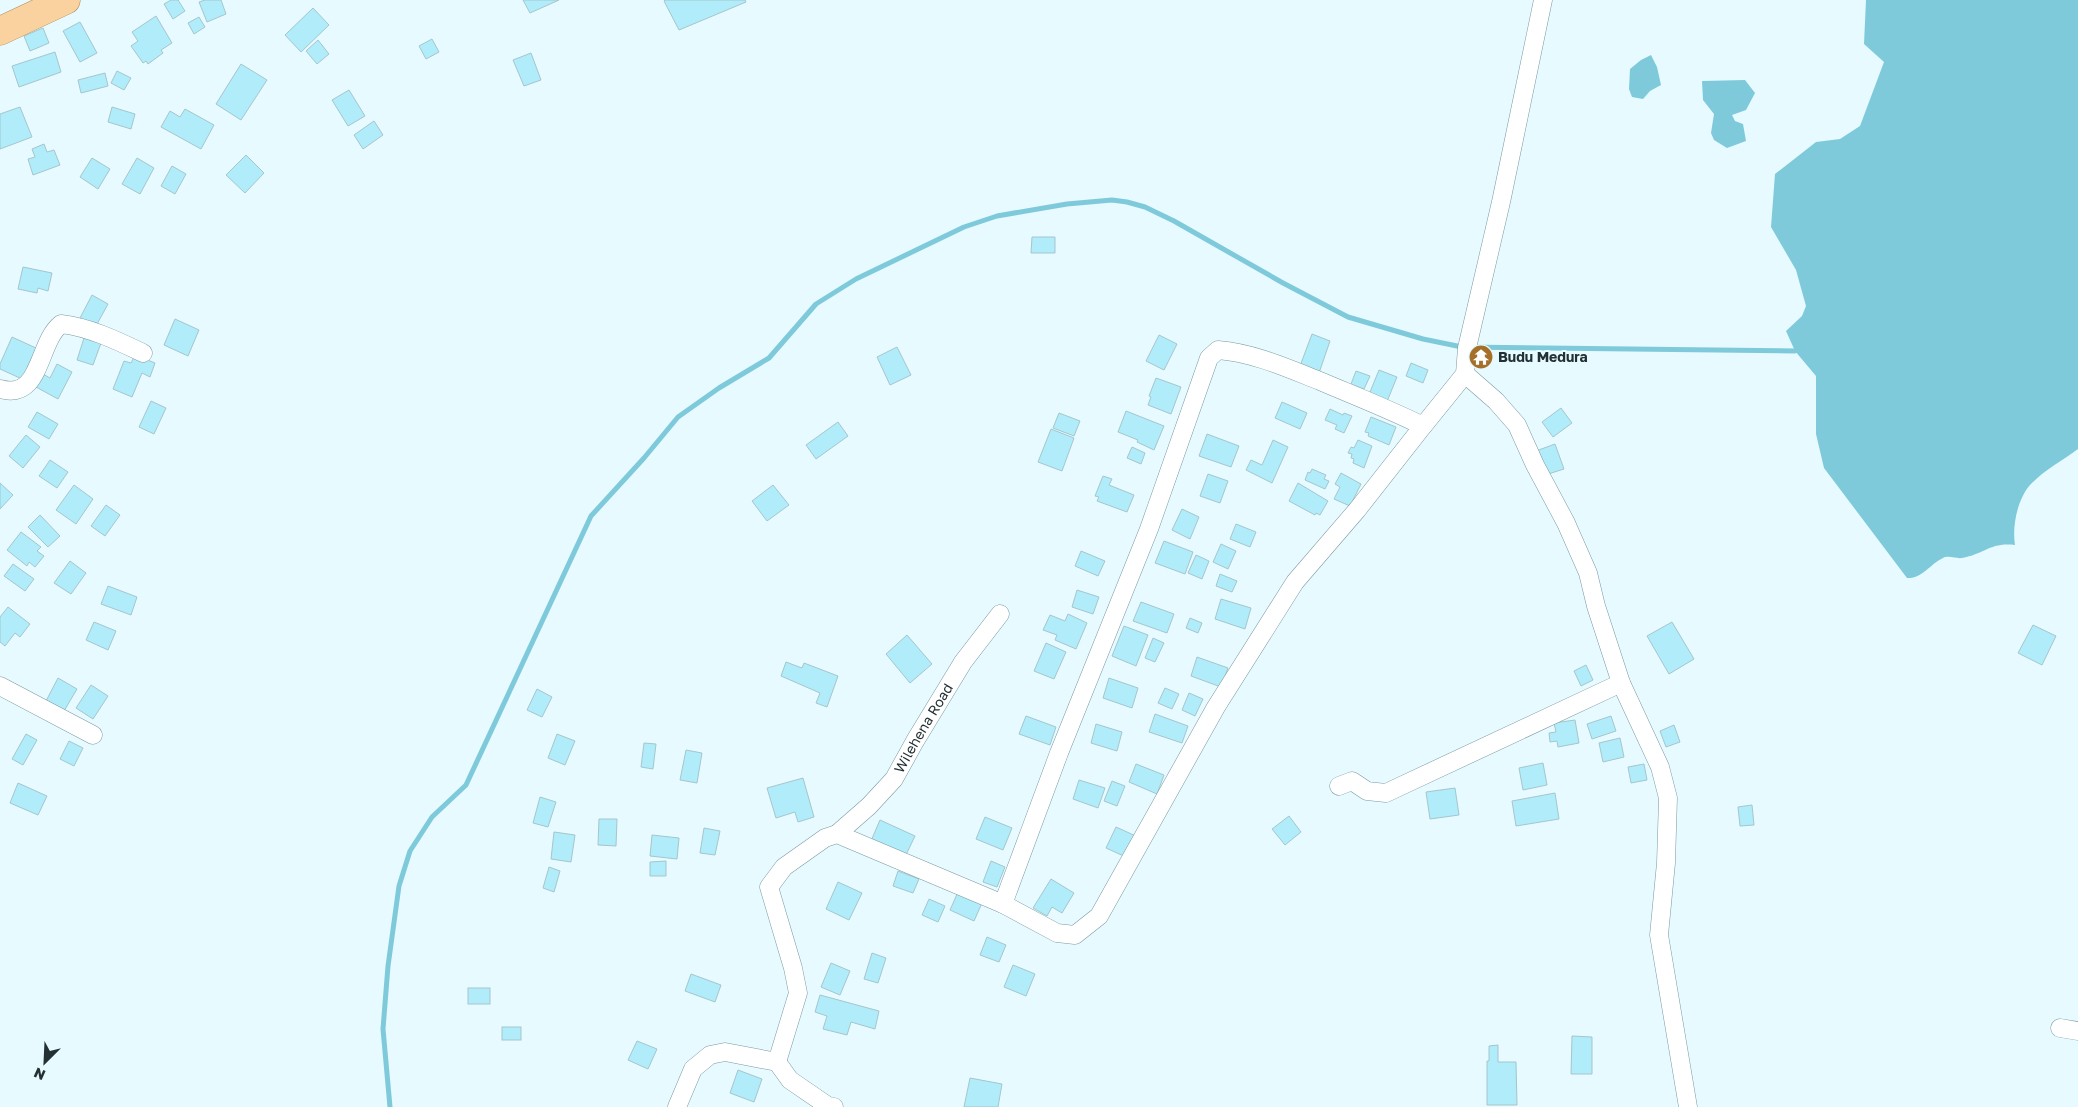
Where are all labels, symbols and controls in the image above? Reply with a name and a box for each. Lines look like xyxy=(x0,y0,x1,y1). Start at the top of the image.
temple icon: Budu Medura xyxy=(1468,344,1494,370)
place label: Budu Medura xyxy=(1498,348,1588,365)
street label: Wilehena Road xyxy=(890,680,956,776)
north arrow xyxy=(20,1037,70,1087)
text: N xyxy=(31,1064,48,1084)

